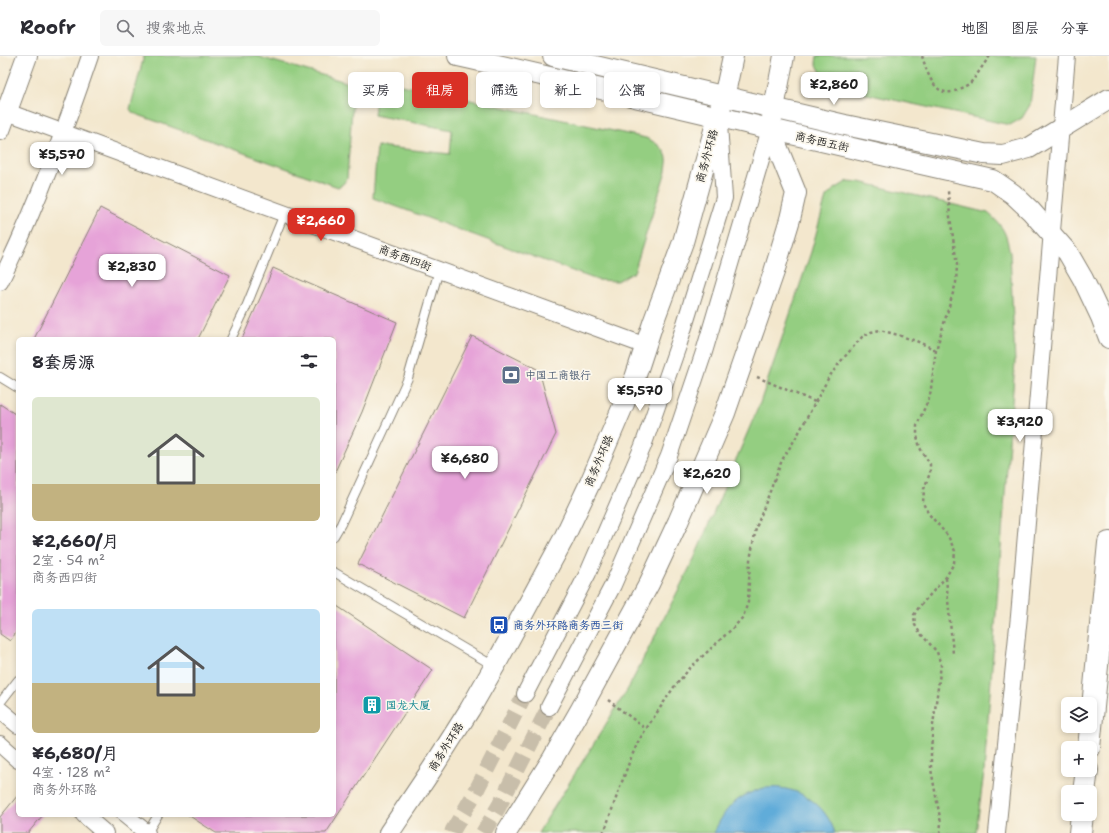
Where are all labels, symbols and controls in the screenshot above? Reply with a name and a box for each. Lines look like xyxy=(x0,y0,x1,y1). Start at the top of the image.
search box xyxy=(100,10,380,46)
text: Roofr xyxy=(20,15,76,40)
icon: search xyxy=(114,17,136,39)
text: 搜索地点 xyxy=(146,18,206,38)
text: 地图 xyxy=(961,19,989,37)
text: 图层 xyxy=(1011,19,1039,37)
text: 分享 xyxy=(1061,19,1089,37)
chip: 买房 xyxy=(348,72,404,108)
chip: 租房 xyxy=(412,72,468,108)
chip: 筛选 xyxy=(476,72,532,108)
chip: 新上 xyxy=(540,72,596,108)
chip: 公寓 xyxy=(604,72,660,108)
pin: ¥2,860 xyxy=(801,72,867,106)
text: ¥2,860 xyxy=(810,76,858,93)
street label: 商务外环路 xyxy=(693,127,721,185)
street label: 商务西五街 xyxy=(794,129,851,156)
pin: ¥5,570 xyxy=(29,142,95,176)
text: ¥5,570 xyxy=(39,146,85,163)
pin: ¥2,660 xyxy=(288,208,354,242)
text: ¥2,660 xyxy=(297,212,345,229)
street label: 商务西四街 xyxy=(377,242,434,275)
pin: ¥2,830 xyxy=(99,254,165,288)
text: ¥2,830 xyxy=(108,258,156,275)
icon: filters xyxy=(298,350,320,372)
text: 8套房源 xyxy=(32,351,95,373)
bank icon: 中国工商银行 xyxy=(500,364,522,386)
place label: 中国工商银行 xyxy=(525,368,591,383)
pin: ¥5,570 xyxy=(607,378,673,412)
text: ¥5,570 xyxy=(617,382,663,399)
pin: ¥3,920 xyxy=(987,409,1053,443)
text: ¥3,920 xyxy=(997,413,1043,430)
icon: home xyxy=(140,423,212,495)
street label: 商务外环路 xyxy=(581,433,617,489)
pin: ¥6,680 xyxy=(432,446,498,480)
text: ¥6,680 xyxy=(441,450,489,467)
pin: ¥2,620 xyxy=(674,461,740,495)
text: ¥2,620 xyxy=(683,465,731,482)
text: ¥2,660/月 xyxy=(32,530,119,552)
text: 2室 · 54 m² xyxy=(32,552,105,569)
text: 商务西四街 xyxy=(32,569,97,586)
bus stop icon: 商务外环路商务西三街 xyxy=(488,614,510,636)
place label: 商务外环路商务西三街 xyxy=(513,618,624,633)
icon: home xyxy=(140,635,212,707)
building icon: 国龙大厦 xyxy=(361,694,383,716)
map controls xyxy=(1061,697,1097,821)
button: layers xyxy=(1061,697,1097,733)
place label: 国龙大厦 xyxy=(386,698,430,713)
street label: 商务外环路 xyxy=(425,720,467,774)
button: + xyxy=(1061,741,1097,777)
text: ¥6,680/月 xyxy=(32,742,119,764)
text: 4室 · 128 m² xyxy=(32,764,111,781)
text: 商务外环路 xyxy=(32,781,97,798)
button: − xyxy=(1061,785,1097,821)

